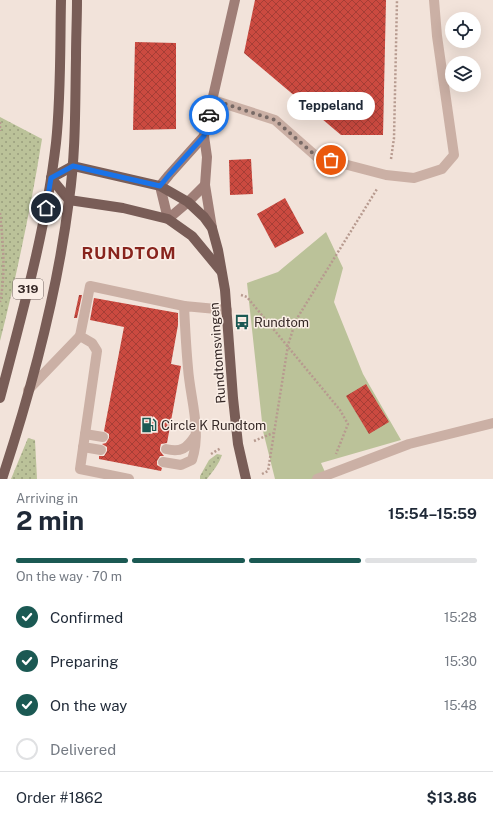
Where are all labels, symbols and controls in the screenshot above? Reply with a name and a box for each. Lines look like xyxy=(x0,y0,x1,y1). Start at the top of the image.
map controls xyxy=(445,12,481,92)
button: locate xyxy=(445,12,481,48)
button: layers xyxy=(445,56,481,92)
callout: Teppeland xyxy=(287,92,375,120)
courier xyxy=(189,95,229,135)
text: Teppeland xyxy=(299,98,363,113)
icon: car xyxy=(198,104,220,126)
pin xyxy=(314,143,348,177)
icon: bag xyxy=(320,149,342,171)
pin xyxy=(29,191,63,225)
icon: home xyxy=(35,197,57,219)
district label: RUNDTOM xyxy=(81,243,177,263)
road number: 319 xyxy=(13,279,43,299)
street label: Rundtomsvingen xyxy=(206,302,229,404)
bus stop icon: Rundtom xyxy=(233,313,251,331)
place label: Rundtom xyxy=(254,315,309,330)
fuel station icon: Circle K Rundtom xyxy=(140,416,158,434)
place label: Circle K Rundtom xyxy=(161,418,266,433)
text: Arriving in xyxy=(16,491,78,506)
text: 2 min xyxy=(16,505,84,536)
text: 15:54–15:59 xyxy=(388,505,477,522)
text: On the way · 70 m xyxy=(16,569,122,584)
icon: check xyxy=(16,606,38,628)
text: Confirmed xyxy=(50,609,123,626)
text: 15:28 xyxy=(444,610,477,625)
icon: check xyxy=(16,650,38,672)
text: Preparing xyxy=(50,653,119,670)
text: 15:30 xyxy=(444,654,477,669)
icon: check xyxy=(16,694,38,716)
text: On the way xyxy=(50,697,127,714)
text: 15:48 xyxy=(444,698,477,713)
text: Delivered xyxy=(50,741,116,758)
text: Order #1862 xyxy=(16,789,103,806)
text: $13.86 xyxy=(426,789,477,806)

